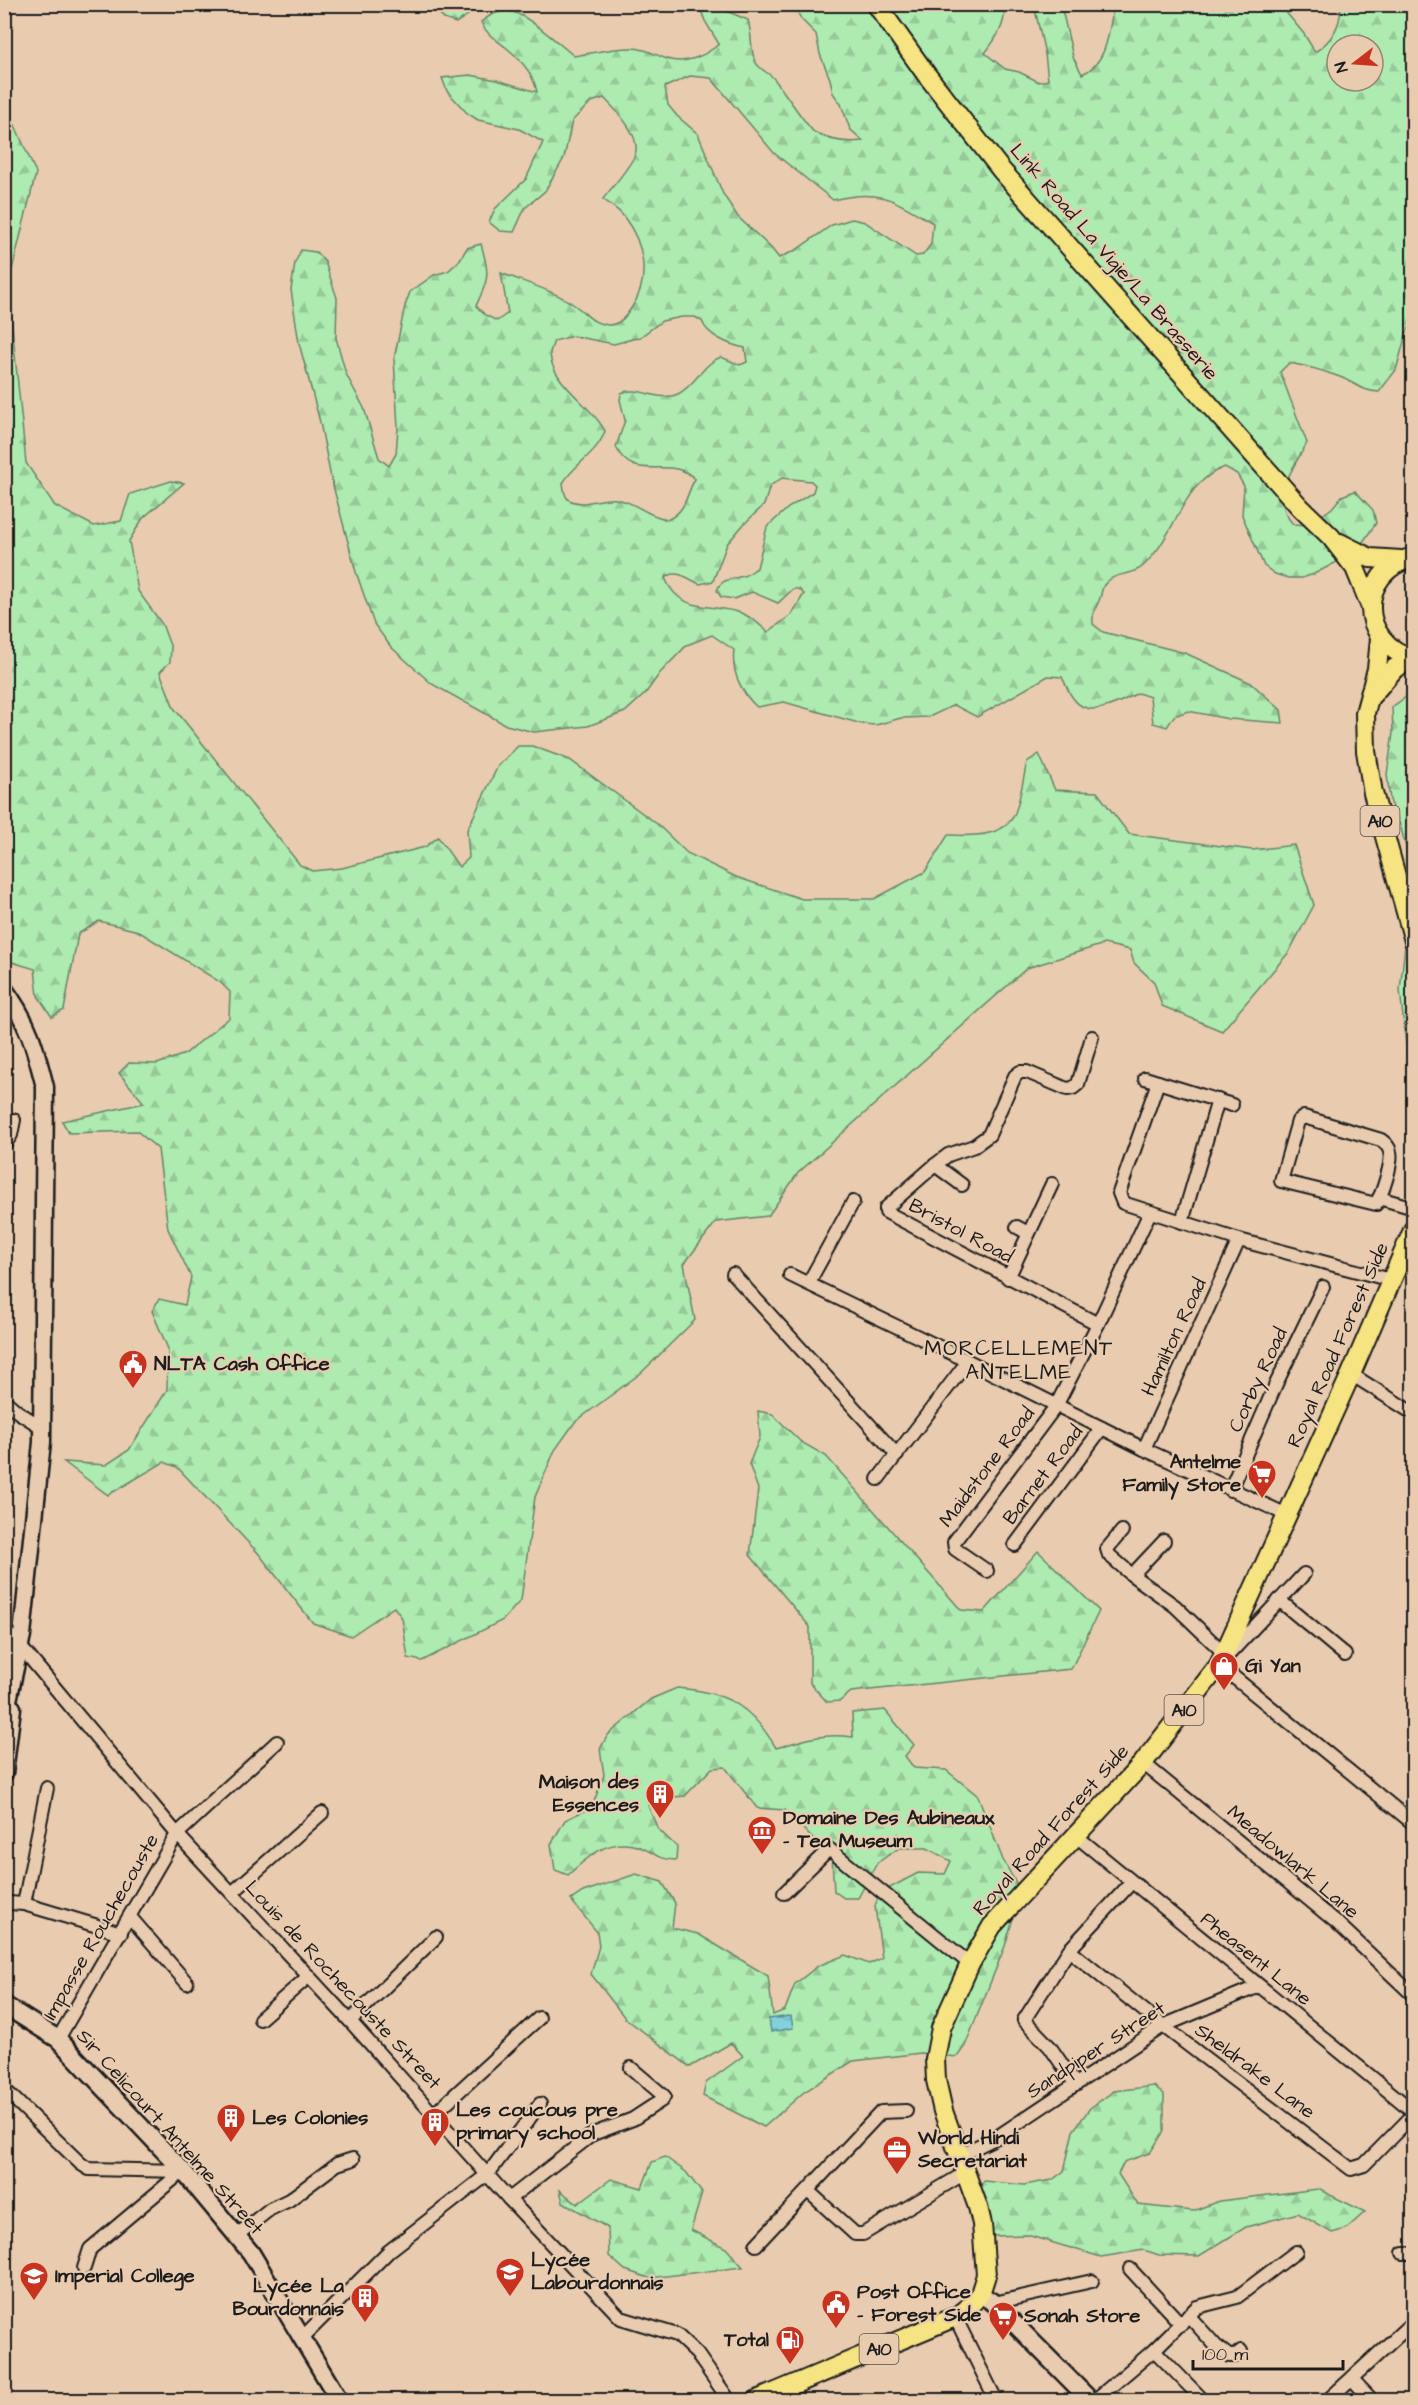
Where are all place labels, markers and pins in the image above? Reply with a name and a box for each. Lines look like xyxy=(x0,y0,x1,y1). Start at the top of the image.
public building icon: NLTA Cash Office xyxy=(117,1348,149,1390)
place label: NLTA Cash Office xyxy=(154,1350,330,1378)
place label: Antelme Family Store xyxy=(1122,1448,1241,1500)
supermarket icon: Antelme Family Store xyxy=(1246,1458,1278,1500)
shop icon: Gi Yan xyxy=(1208,1650,1240,1692)
place label: Gi Yan xyxy=(1245,1652,1301,1680)
place label: Maison des Essences xyxy=(539,1768,639,1819)
building icon: Maison des Essences xyxy=(644,1778,676,1820)
place label: Domaine Des Aubineaux - Tea Museum xyxy=(783,1804,995,1855)
museum icon: Domaine Des Aubineaux - Tea Museum xyxy=(746,1814,778,1856)
place label: Les coucous pre primary school xyxy=(456,2096,618,2148)
building icon: Les Colonies xyxy=(215,2102,247,2144)
place label: Les Colonies xyxy=(252,2104,368,2132)
building icon: Les coucous pre primary school xyxy=(419,2106,451,2148)
place label: World Hindi Secretariat xyxy=(917,2124,1028,2175)
office icon: World Hindi Secretariat xyxy=(881,2134,913,2176)
place label: Lycée Labourdonnais xyxy=(531,2246,663,2297)
school or university icon: Lycée Labourdonnais xyxy=(494,2256,526,2298)
school or university icon: Imperial College xyxy=(18,2260,50,2302)
place label: Imperial College xyxy=(55,2262,195,2291)
place label: Lycée La Bourdonnais xyxy=(233,2272,345,2323)
place label: Post Office - Forest Side xyxy=(857,2278,981,2329)
building icon: Lycée La Bourdonnais xyxy=(349,2282,381,2324)
public building icon: Post Office - Forest Side xyxy=(820,2288,852,2330)
supermarket icon: Sonah Store xyxy=(987,2300,1019,2342)
place label: Sonah Store xyxy=(1023,2302,1140,2330)
fuel station icon: Total xyxy=(774,2324,806,2366)
place label: Total xyxy=(723,2326,769,2354)

